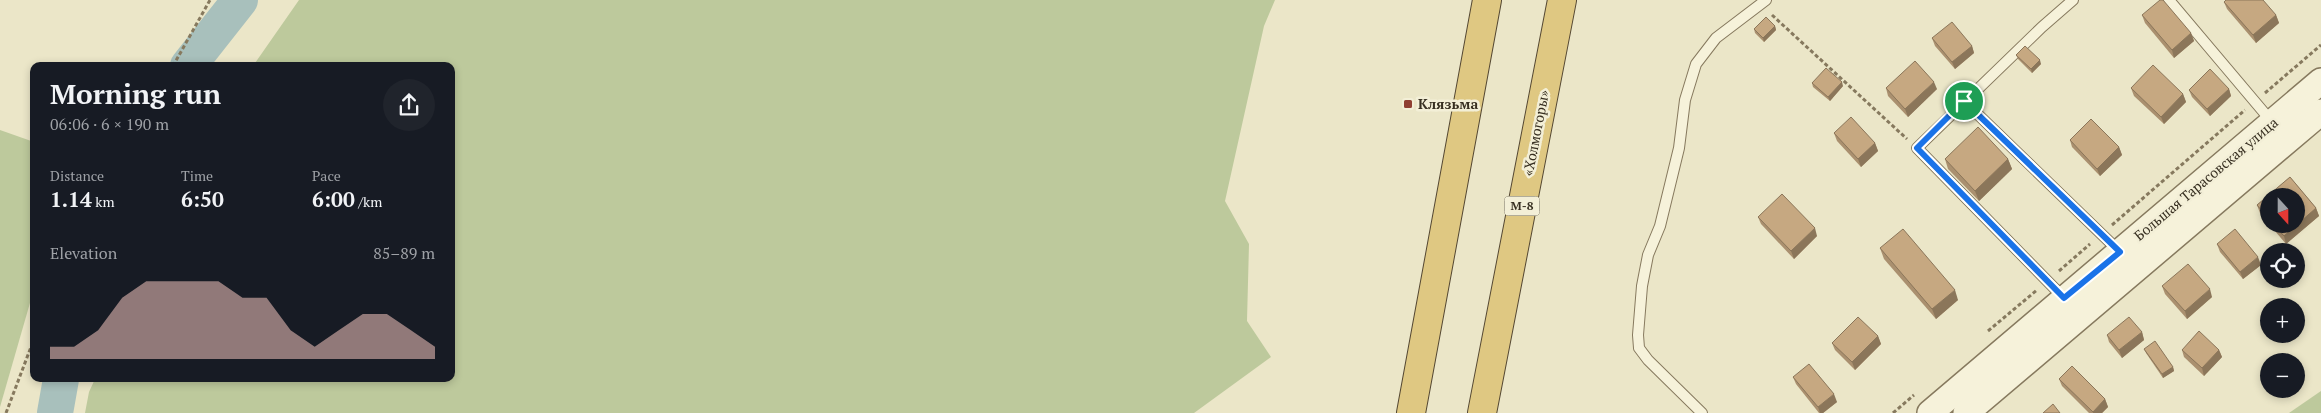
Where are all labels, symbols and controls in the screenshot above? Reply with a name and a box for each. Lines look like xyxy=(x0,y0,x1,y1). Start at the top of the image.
text: Morning run xyxy=(50,75,221,112)
button: share xyxy=(383,79,435,131)
pin xyxy=(1943,80,1985,122)
icon: arrive xyxy=(1950,87,1978,115)
street label: «Холмогоры» xyxy=(1518,88,1553,178)
place label: Клязьма xyxy=(1418,94,1478,113)
marker: Клязьма xyxy=(1402,98,1414,110)
text: 06:06 · 6 × 190 m xyxy=(50,113,169,135)
street label: Большая Тарасовская улица xyxy=(2130,113,2282,245)
text: Distance xyxy=(50,166,104,185)
text: Time xyxy=(181,166,213,185)
text: Pace xyxy=(312,166,341,185)
text: 1.14 xyxy=(50,185,92,213)
text: 6:50 xyxy=(181,185,224,213)
text: 6:00 xyxy=(312,185,355,213)
north arrow xyxy=(2260,188,2305,232)
map controls xyxy=(2260,188,2305,398)
text: km xyxy=(92,192,115,211)
text: /km xyxy=(355,192,382,211)
road number: М-8 xyxy=(1504,197,1540,216)
text: Elevation xyxy=(50,242,117,264)
text: 85–89 m xyxy=(373,242,435,264)
button: locate xyxy=(2260,243,2305,288)
button: + xyxy=(2260,298,2305,343)
button: − xyxy=(2260,353,2305,398)

